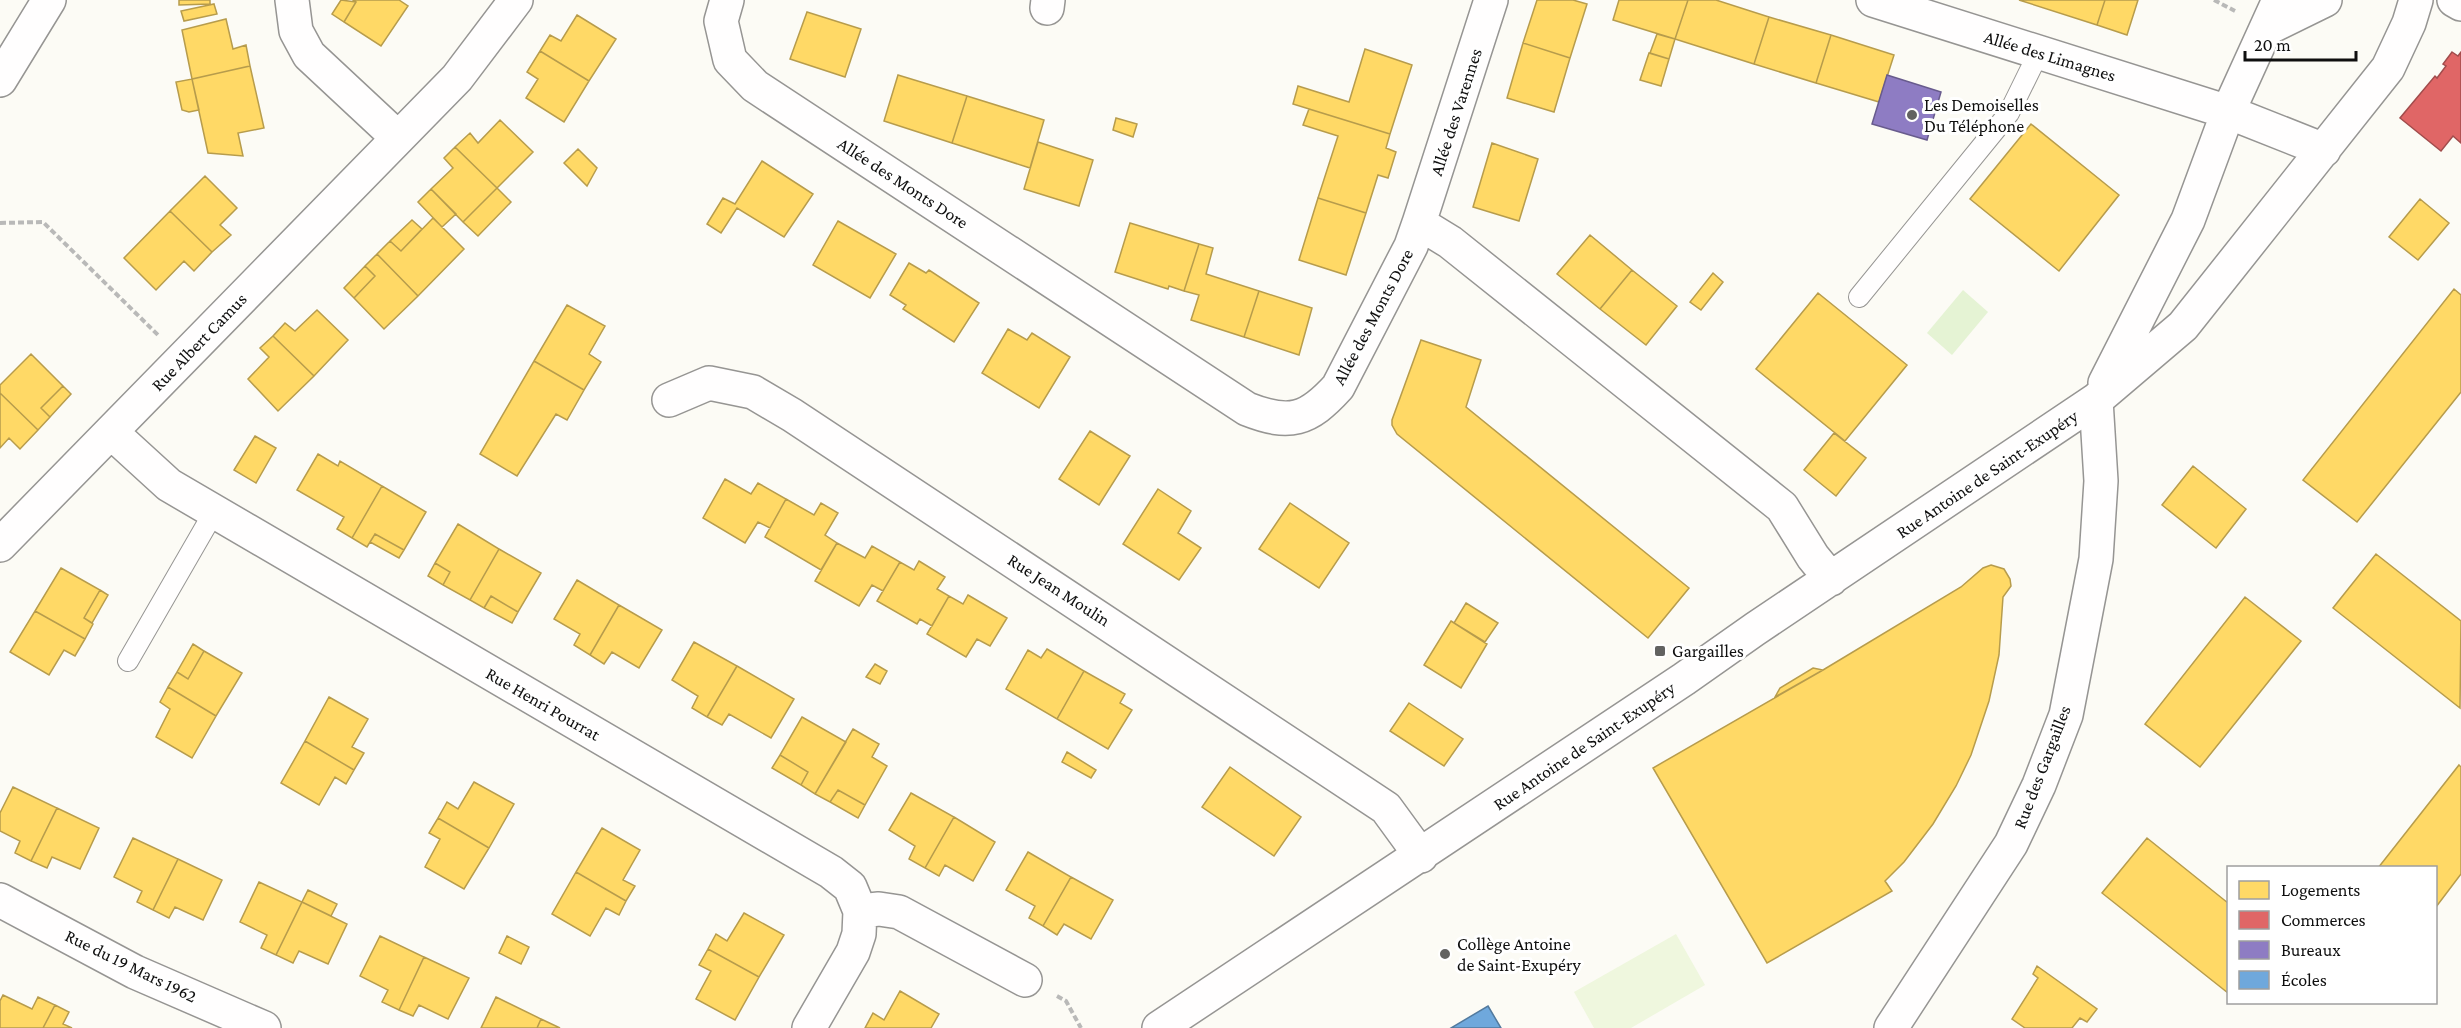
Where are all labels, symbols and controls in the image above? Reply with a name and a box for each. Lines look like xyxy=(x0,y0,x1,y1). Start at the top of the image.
scale bar xyxy=(2245,24,2356,62)
street label: Allée des Limagnes xyxy=(1982,26,2118,86)
text: 20 m xyxy=(2254,35,2291,55)
street label: Allée des Varennes xyxy=(1426,46,1486,178)
place label: Les Demoiselles Du Téléphone xyxy=(1924,95,2039,136)
marker: Les Demoiselles Du Téléphone xyxy=(1905,108,1919,122)
street label: Allée des Monts Dore xyxy=(834,133,972,233)
street label: Allée des Monts Dore xyxy=(1329,245,1417,388)
street label: Rue Albert Camus xyxy=(147,289,251,395)
street label: Rue Antoine de Saint-Exupéry xyxy=(1892,405,2082,542)
street label: Rue Jean Moulin xyxy=(1004,550,1114,631)
place label: Gargailles xyxy=(1672,641,1744,661)
marker: Gargailles xyxy=(1653,644,1667,658)
street label: Rue Henri Pourrat xyxy=(482,663,604,745)
street label: Rue Antoine de Saint-Exupéry xyxy=(1489,677,1679,814)
street label: Rue des Gargailles xyxy=(2009,703,2075,831)
legend xyxy=(2227,866,2437,1004)
text: Logements xyxy=(2281,880,2360,900)
text: Commerces xyxy=(2281,910,2366,930)
street label: Rue du 19 Mars 1962 xyxy=(62,925,200,1007)
place label: Collège Antoine de Saint-Exupéry xyxy=(1457,934,1581,975)
text: Bureaux xyxy=(2281,940,2341,960)
marker: Collège Antoine de Saint-Exupéry xyxy=(1438,947,1452,961)
text: Écoles xyxy=(2281,970,2327,990)

